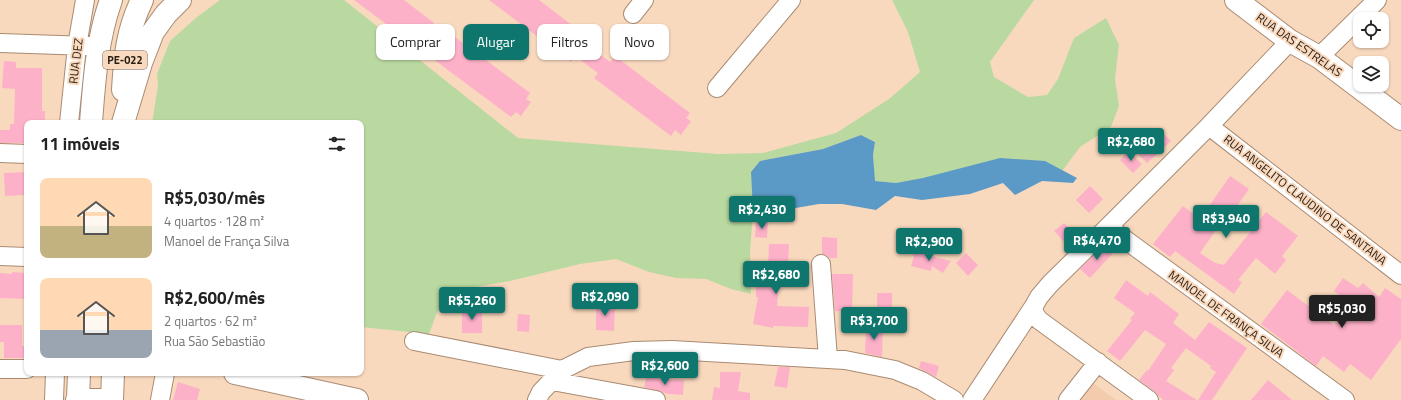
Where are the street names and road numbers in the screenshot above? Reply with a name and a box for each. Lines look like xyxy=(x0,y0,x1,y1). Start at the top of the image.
street label: RUA DAS ESTRELAS xyxy=(1252,8,1346,81)
street label: RUA DEZ xyxy=(63,37,88,85)
road number: PE-022 xyxy=(103,51,147,69)
street label: RUA ANGELITO CLAUDINO DE SANTANA xyxy=(1220,130,1391,269)
street label: MANOEL DE FRANÇA SILVA xyxy=(1165,265,1288,362)

